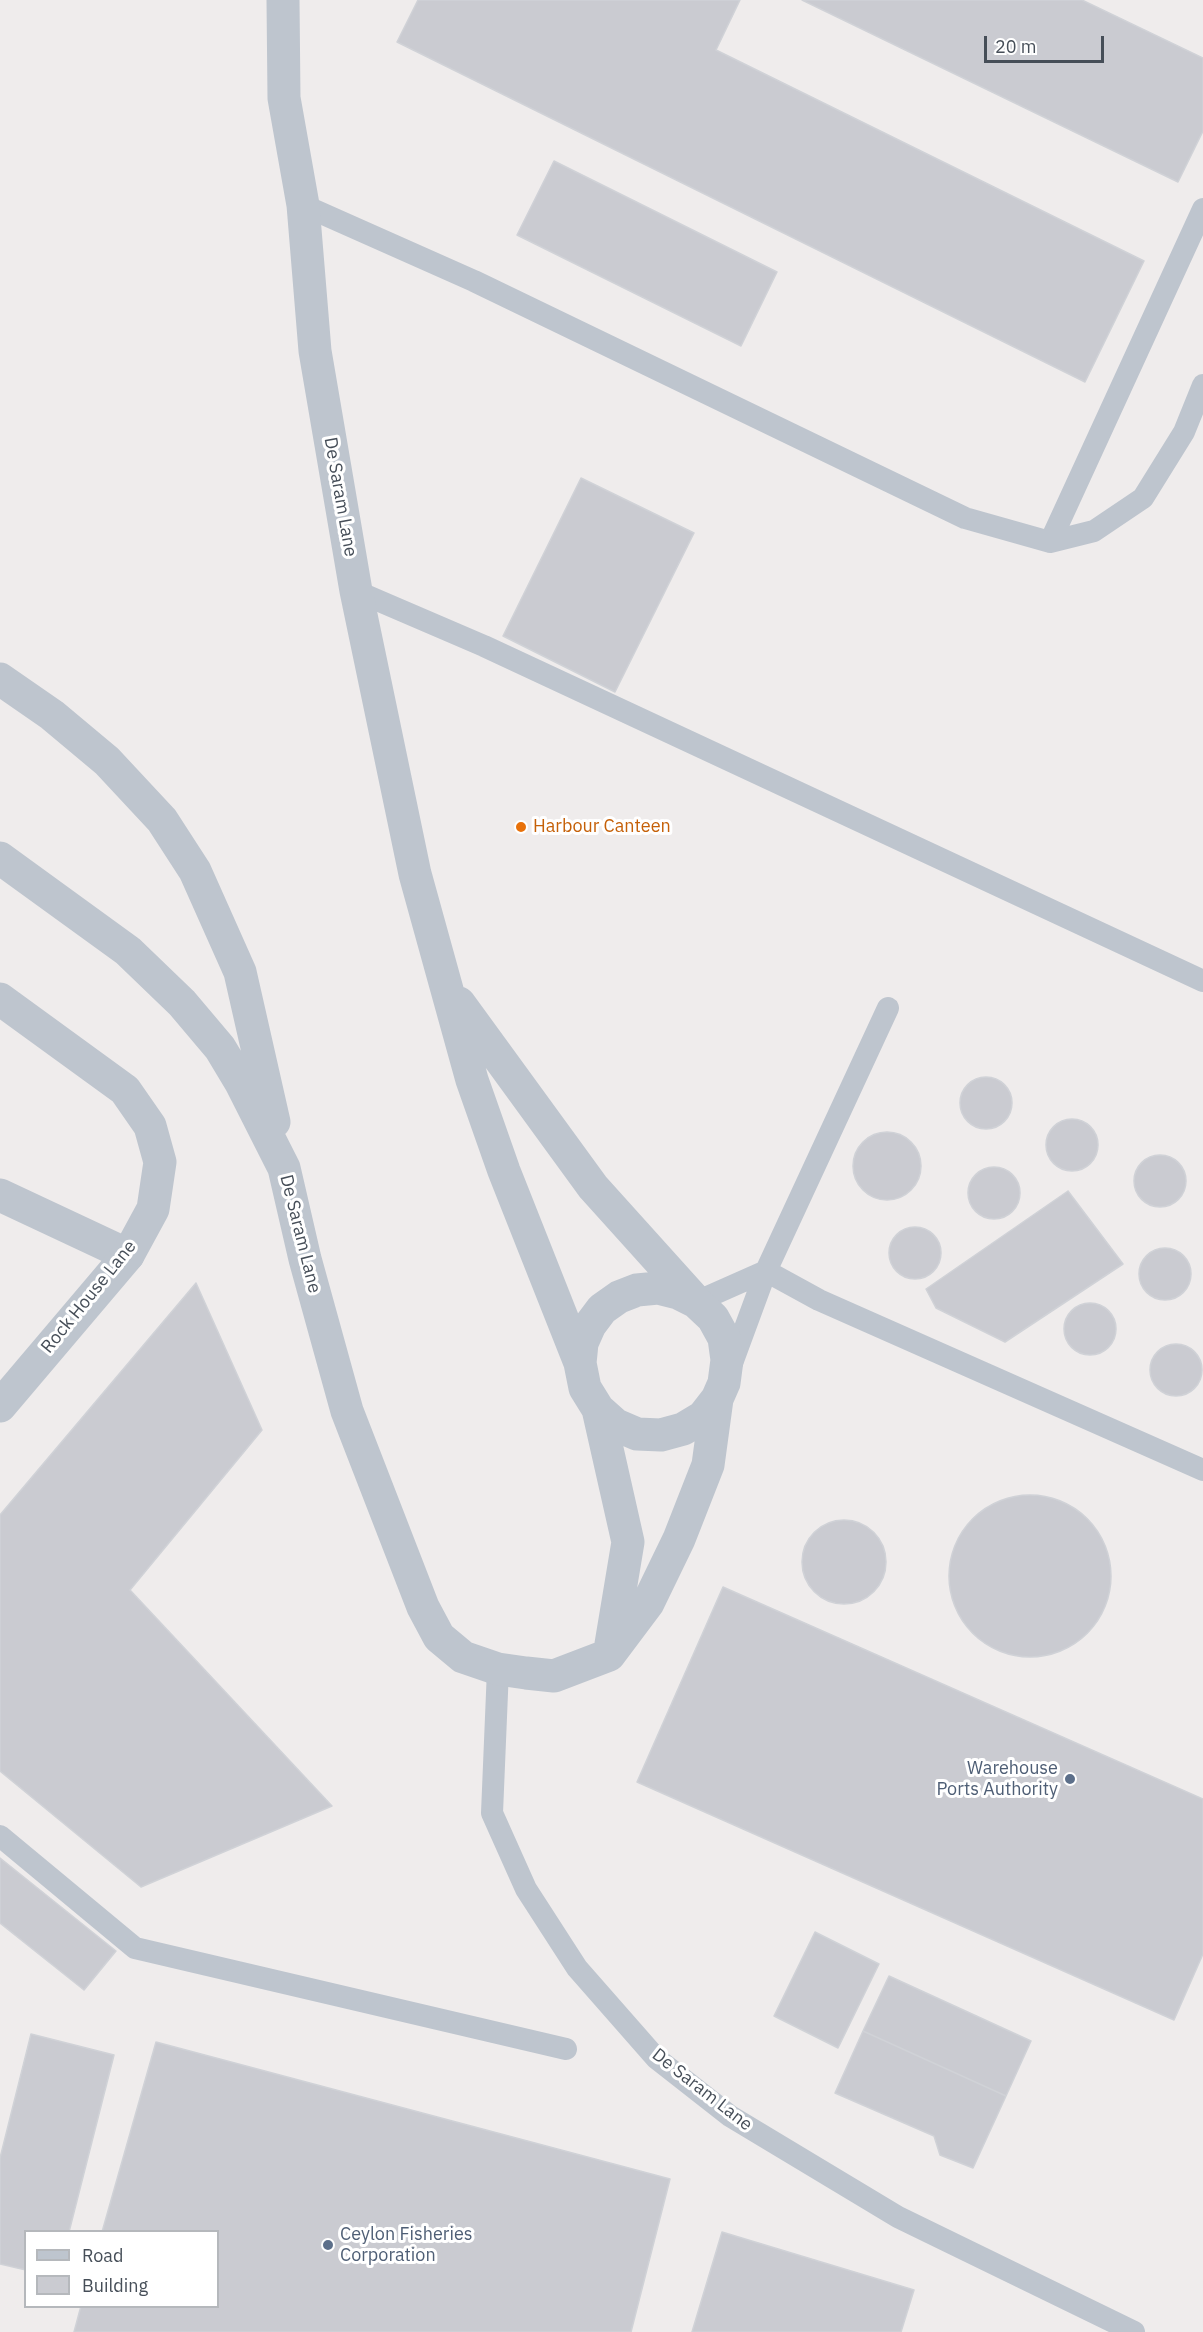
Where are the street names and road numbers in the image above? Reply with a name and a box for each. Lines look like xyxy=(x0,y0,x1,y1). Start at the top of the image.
street label: De Saram Lane xyxy=(319,435,361,559)
street label: De Saram Lane xyxy=(275,1173,325,1295)
street label: Rock House Lane xyxy=(37,1236,141,1358)
street label: De Saram Lane xyxy=(648,2044,756,2136)

